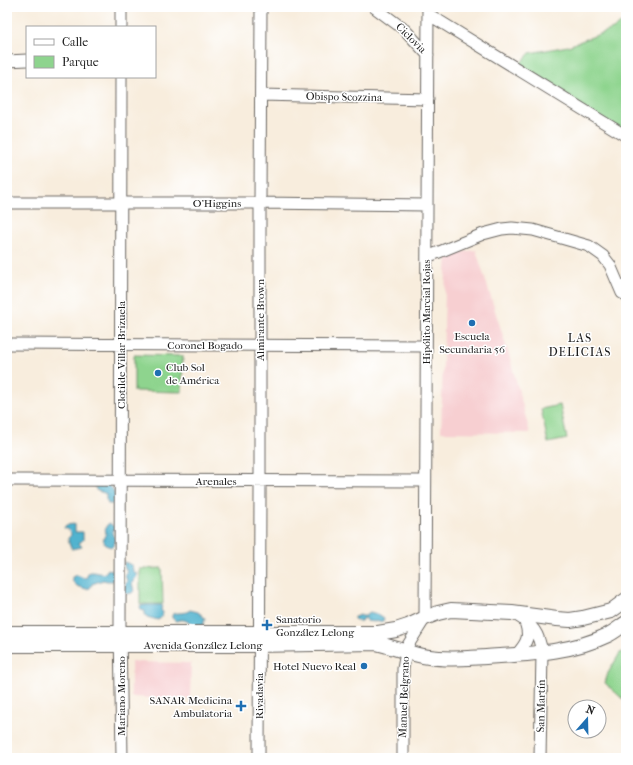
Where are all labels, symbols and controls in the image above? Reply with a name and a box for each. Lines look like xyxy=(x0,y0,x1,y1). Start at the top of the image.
street label: Ciclovia xyxy=(393,20,429,56)
legend xyxy=(26,26,156,78)
text: Calle xyxy=(62,35,88,49)
text: Parque xyxy=(62,55,99,69)
street label: Obispo Scozzina xyxy=(306,90,383,104)
street label: O'Higgins xyxy=(193,197,241,210)
street label: Hipólito Marcial Rojas xyxy=(420,259,433,365)
street label: Almirante Brown xyxy=(254,278,267,362)
street label: Clotilde Villar Brizuela xyxy=(115,300,128,409)
marker: Escuela Secundaria 56 xyxy=(467,318,477,328)
place label: Escuela Secundaria 56 xyxy=(439,330,505,356)
district label: LAS DELICIAS xyxy=(549,331,611,359)
street label: Coronel Bogado xyxy=(167,339,243,352)
place label: Club Sol de América xyxy=(166,361,220,387)
marker: Club Sol de América xyxy=(153,368,163,378)
street label: Arenales xyxy=(194,475,237,488)
place label: Sanatorio González Lelong xyxy=(276,613,354,639)
marker: Sanatorio González Lelong xyxy=(261,619,273,631)
street label: Avenida González Lelong xyxy=(143,639,262,652)
street label: Mariano Moreno xyxy=(115,656,128,736)
street label: Manuel Belgrano xyxy=(396,656,412,738)
place label: Hotel Nuevo Real xyxy=(273,660,356,673)
marker: Hotel Nuevo Real xyxy=(359,661,369,671)
street label: Rivadavia xyxy=(253,672,266,719)
street label: San Martín xyxy=(534,679,548,733)
place label: SANAR Medicina Ambulatoria xyxy=(149,694,233,720)
north arrow xyxy=(567,699,607,739)
marker: SANAR Medicina Ambulatoria xyxy=(235,700,247,712)
text: N xyxy=(584,703,597,718)

